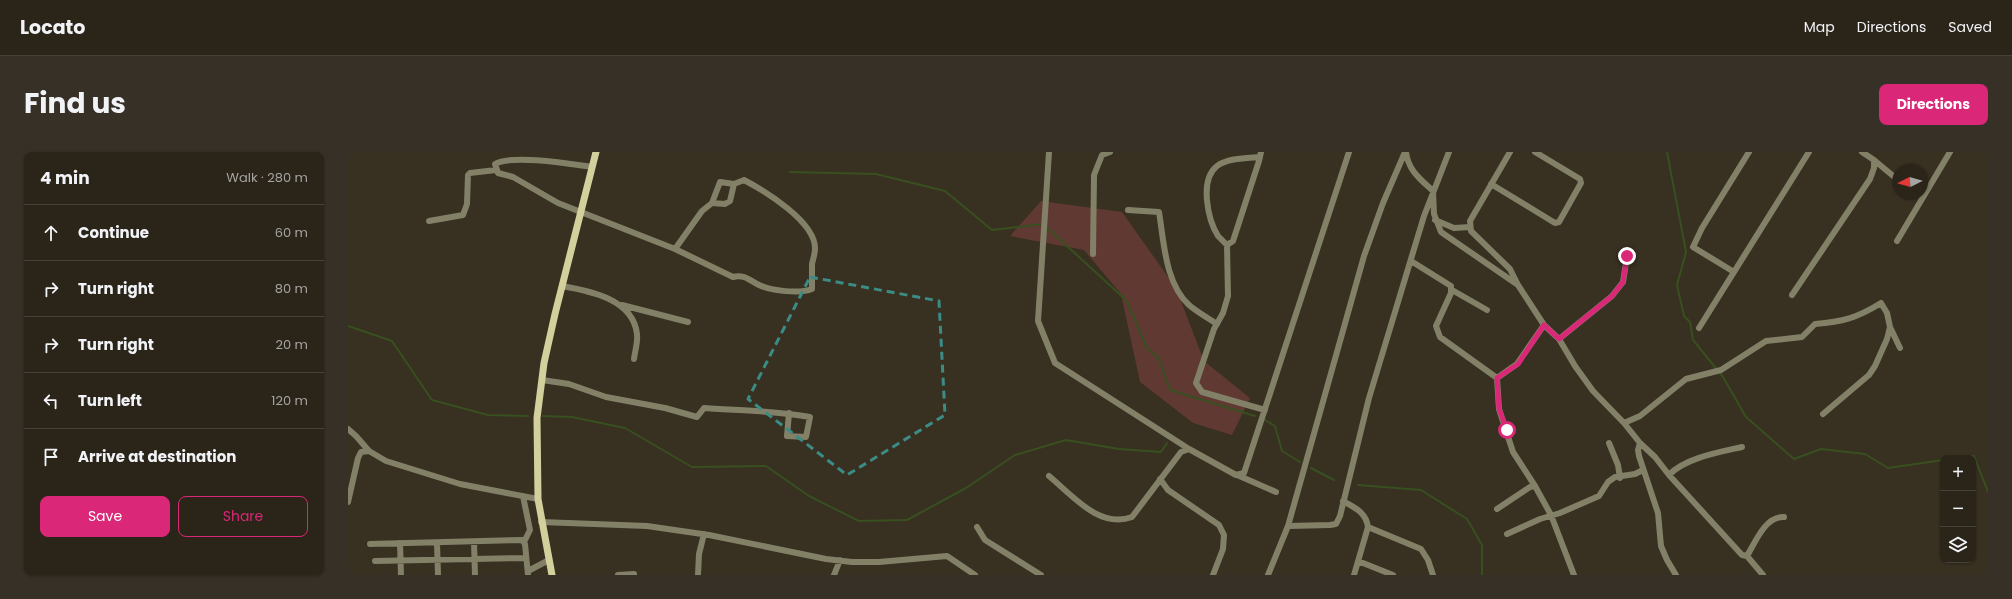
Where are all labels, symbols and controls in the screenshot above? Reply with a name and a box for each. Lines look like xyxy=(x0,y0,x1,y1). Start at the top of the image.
text: Locato xyxy=(20,14,85,41)
text: Map xyxy=(1804,17,1835,37)
text: Directions xyxy=(1857,17,1926,37)
text: Saved xyxy=(1948,17,1992,37)
text: Find us xyxy=(24,84,126,123)
button: Directions xyxy=(1879,84,1988,125)
north arrow xyxy=(1892,164,1928,200)
text: 4 min xyxy=(40,166,90,190)
text: Walk · 280 m xyxy=(226,168,308,187)
icon: ahead xyxy=(40,222,62,244)
text: Continue xyxy=(78,222,149,243)
text: 60 m xyxy=(275,223,308,242)
route end xyxy=(1618,247,1636,265)
icon: right xyxy=(40,278,62,300)
text: Turn right xyxy=(78,278,154,299)
text: 80 m xyxy=(275,279,308,298)
icon: right xyxy=(40,334,62,356)
text: Turn right xyxy=(78,334,154,355)
text: 20 m xyxy=(275,335,308,354)
icon: left xyxy=(40,390,62,412)
text: Turn left xyxy=(78,390,142,411)
text: 120 m xyxy=(271,391,308,410)
route start xyxy=(1498,421,1516,439)
icon: arrive xyxy=(40,446,62,468)
text: Arrive at destination xyxy=(78,446,236,467)
map controls xyxy=(1940,455,1976,563)
button: + xyxy=(1940,455,1976,491)
button: − xyxy=(1940,491,1976,527)
button: Save xyxy=(40,496,170,537)
button: Share xyxy=(178,496,308,537)
button: layers xyxy=(1940,527,1976,563)

